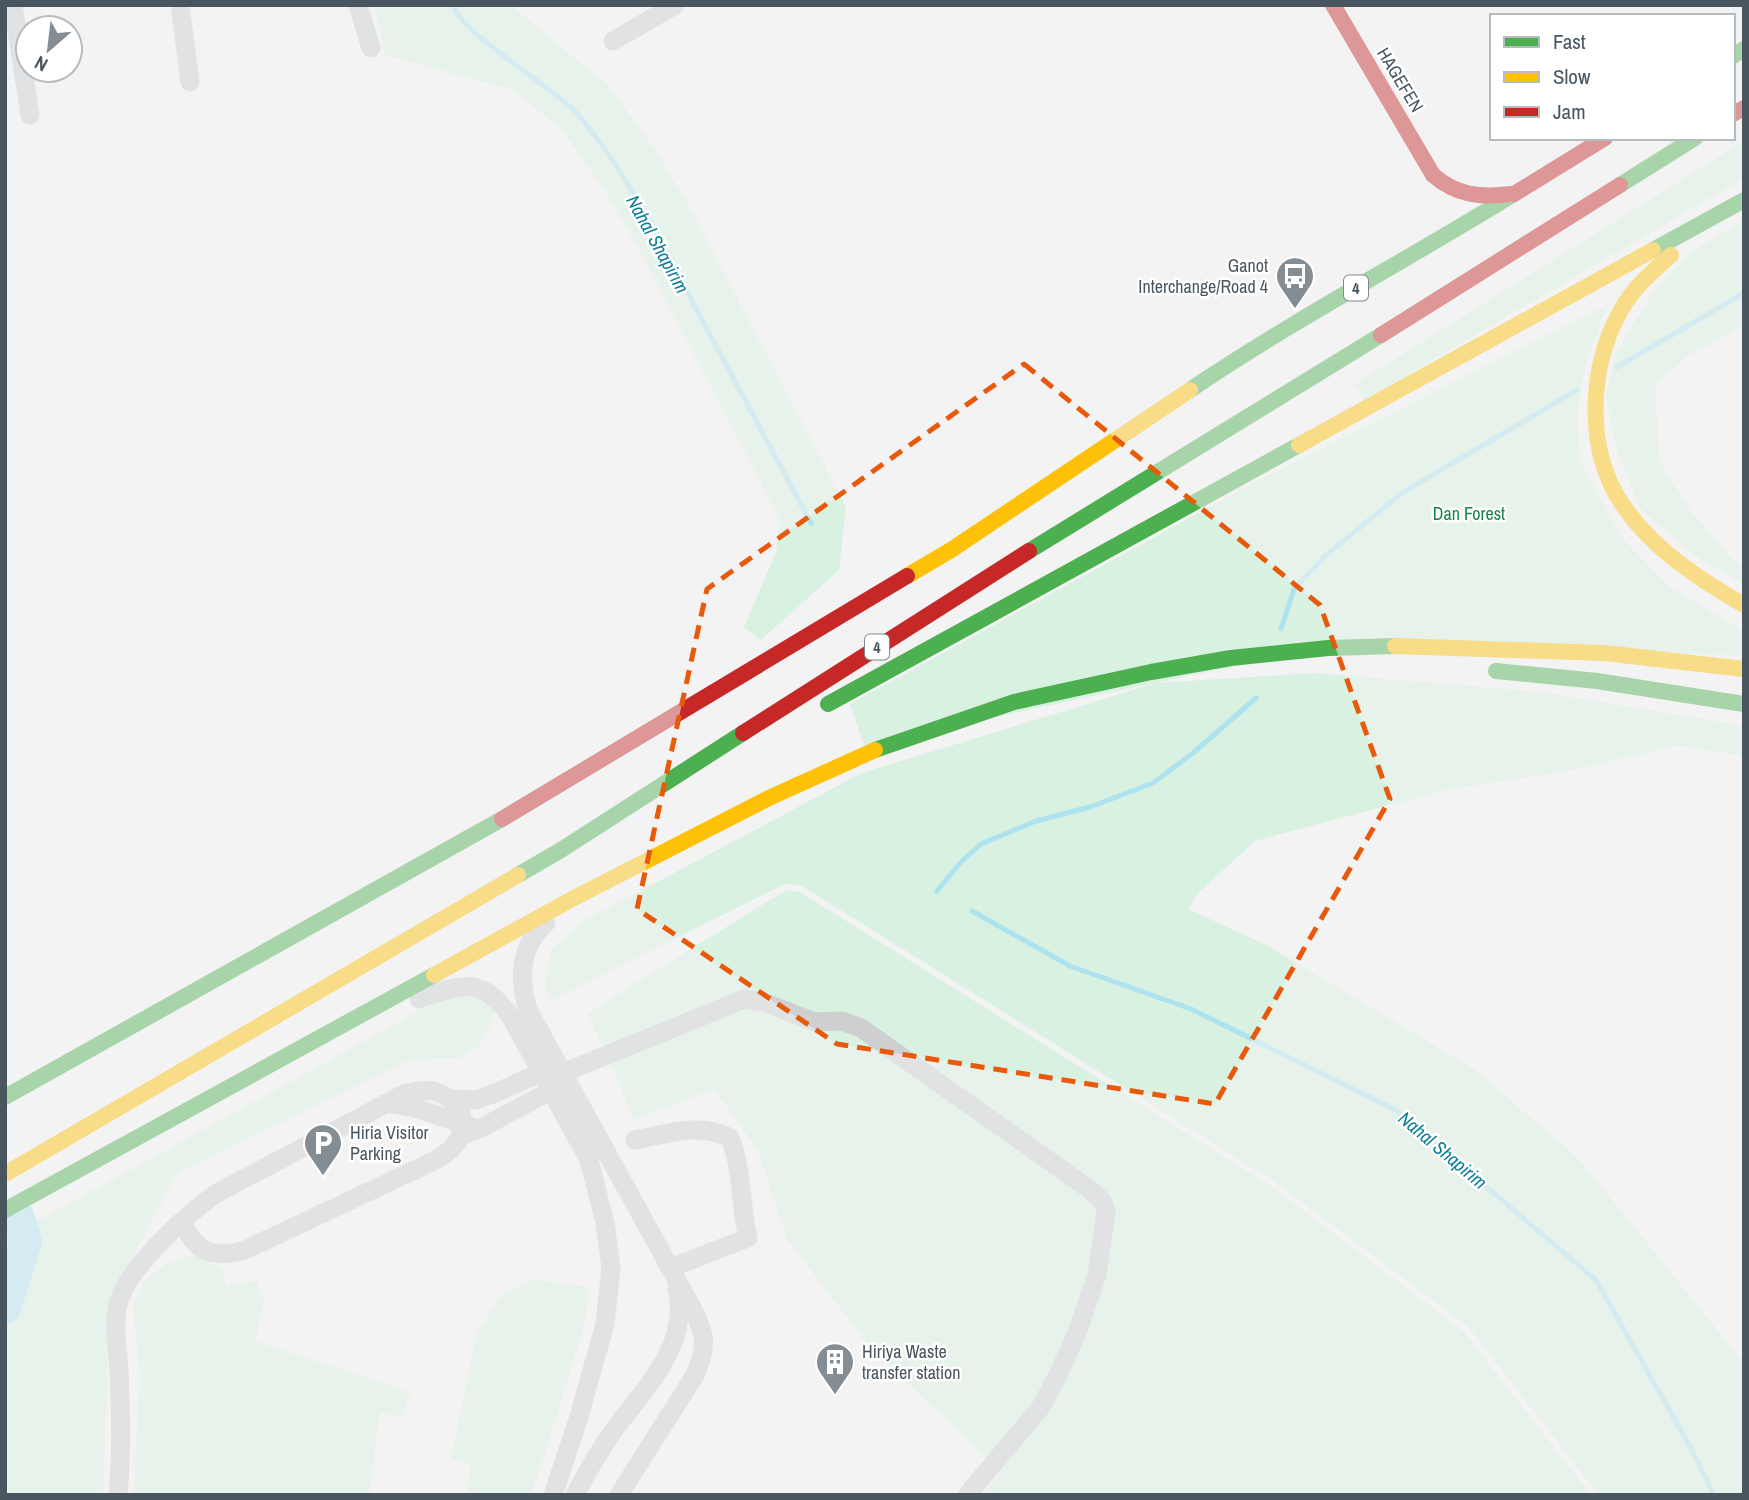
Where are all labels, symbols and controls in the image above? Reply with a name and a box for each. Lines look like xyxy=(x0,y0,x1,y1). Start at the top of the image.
north arrow xyxy=(14,14,84,84)
legend xyxy=(1490,14,1735,140)
text: Fast xyxy=(1553,27,1586,56)
street label: HAGEFEN xyxy=(1371,43,1430,117)
text: N xyxy=(30,50,52,78)
text: Slow xyxy=(1553,62,1591,91)
text: Jam xyxy=(1553,97,1586,126)
water label: Nahal Shapirim xyxy=(620,190,696,298)
place label: Ganot Interchange/Road 4 xyxy=(1138,253,1268,299)
bus stop icon: Ganot Interchange/Road 4 xyxy=(1274,255,1316,310)
road number: 4 xyxy=(1344,276,1368,300)
park label: Dan Forest xyxy=(1433,501,1505,526)
road number: 4 xyxy=(865,634,889,660)
water label: Nahal Shapirim xyxy=(1393,1105,1493,1195)
place label: Hiria Visitor Parking xyxy=(350,1120,429,1166)
parking icon: Hiria Visitor Parking xyxy=(302,1122,344,1177)
place label: Hiriya Waste transfer station xyxy=(862,1339,960,1385)
building icon: Hiriya Waste transfer station xyxy=(814,1341,856,1396)

